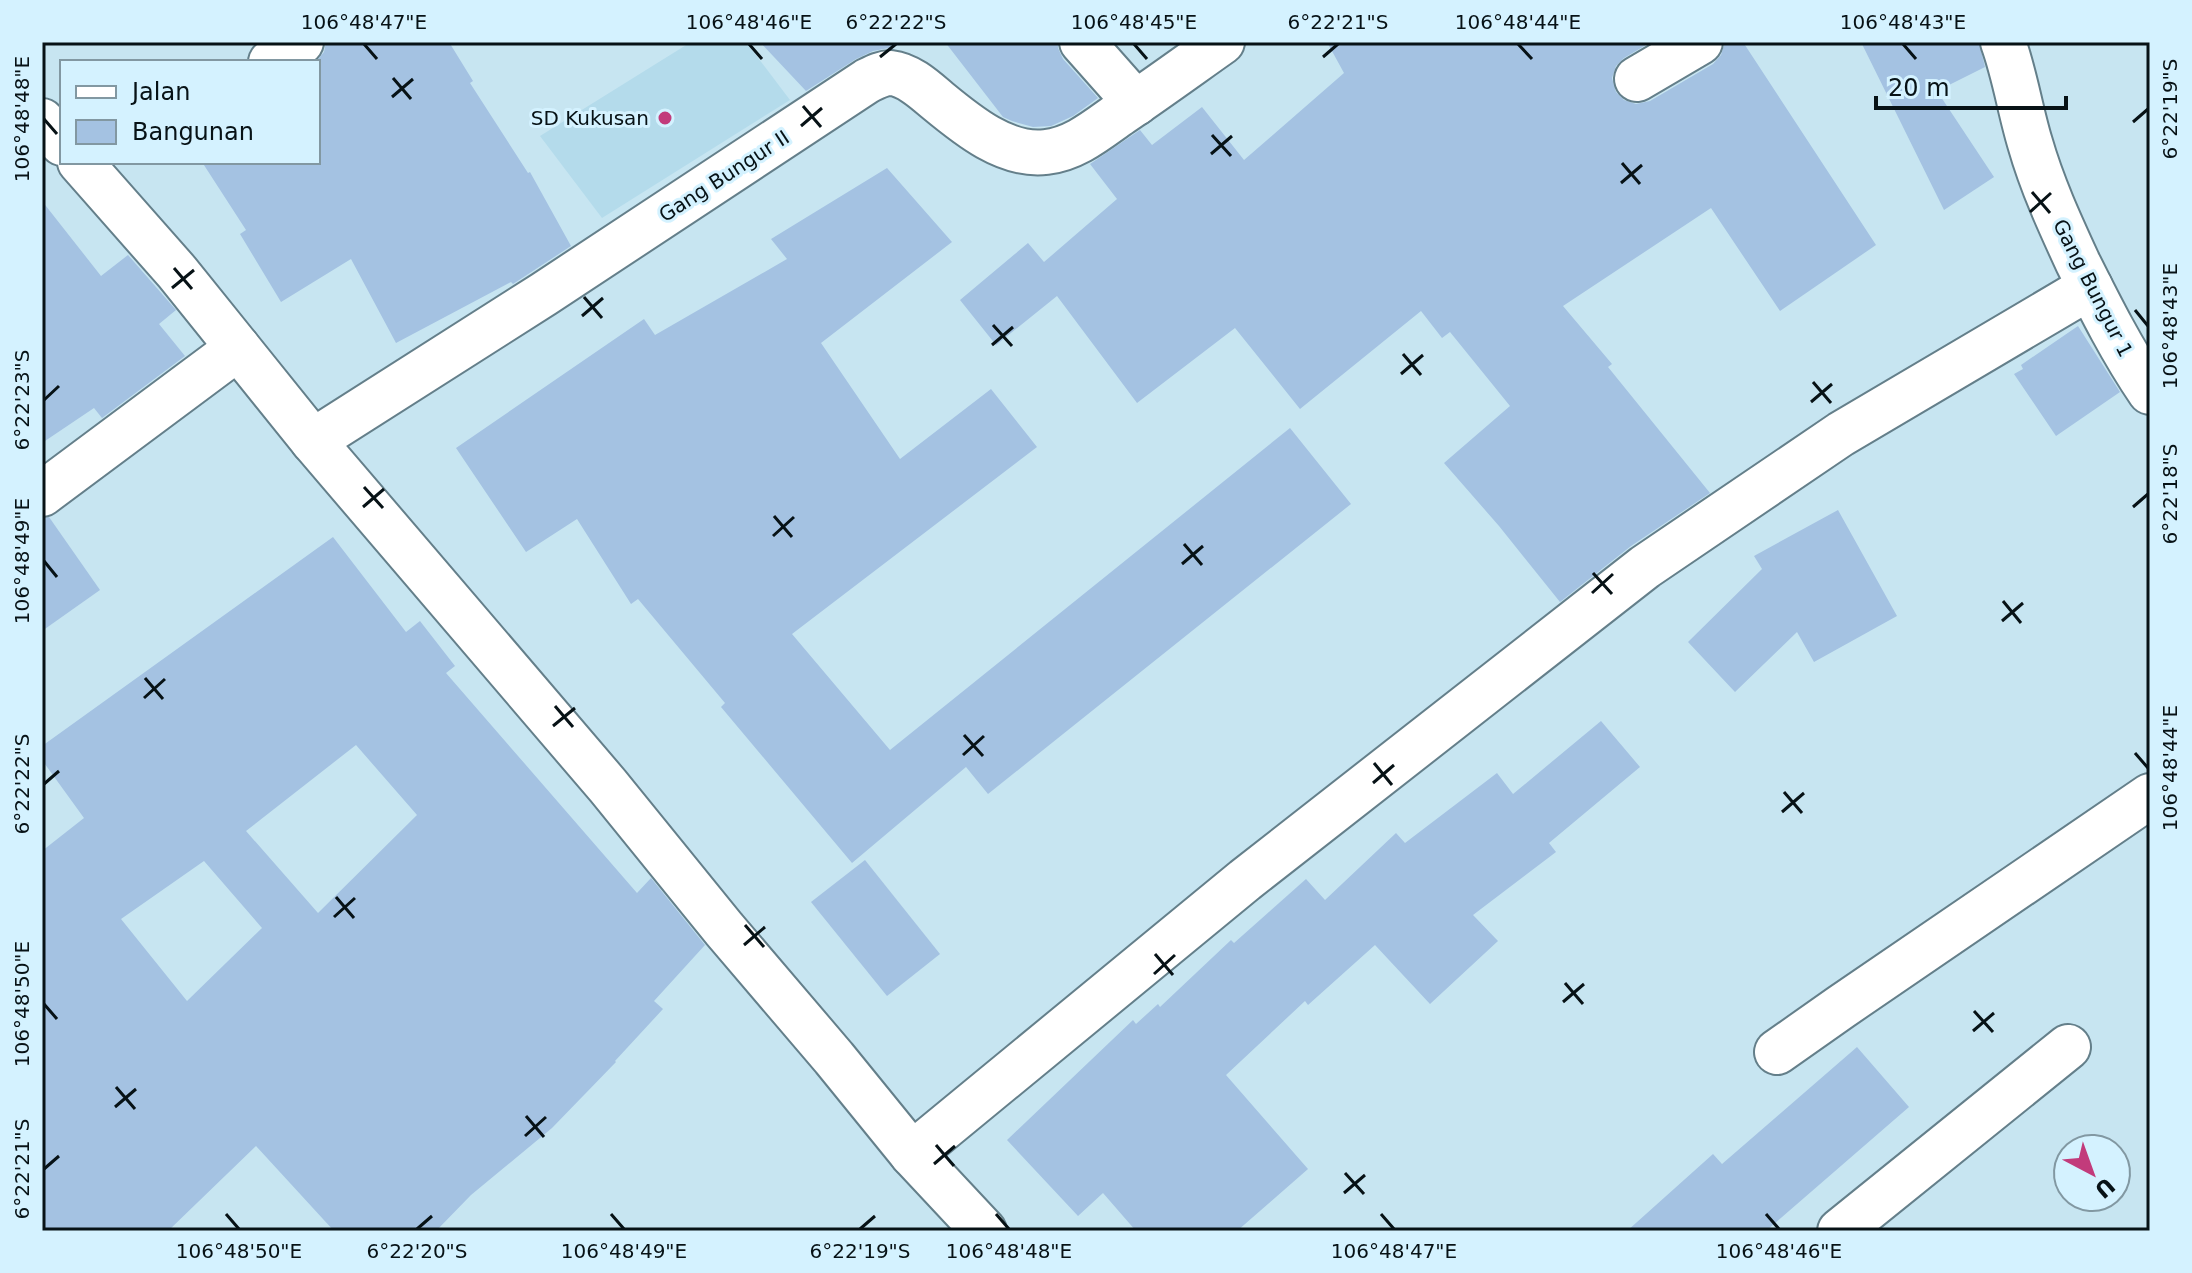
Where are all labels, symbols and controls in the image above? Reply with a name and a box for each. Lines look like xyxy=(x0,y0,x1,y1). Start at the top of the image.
text: 106°48'47"E xyxy=(301,10,427,34)
text: 106°48'46"E xyxy=(686,10,812,34)
text: 6°22'22"S xyxy=(845,10,947,34)
text: 106°48'45"E xyxy=(1071,10,1197,34)
text: 6°22'21"S xyxy=(1287,10,1389,34)
text: 106°48'44"E xyxy=(1455,10,1581,34)
text: 106°48'43"E xyxy=(1840,10,1966,34)
text: 106°48'48"E xyxy=(10,56,34,182)
text: 6°22'19"S xyxy=(2158,58,2182,160)
legend xyxy=(60,60,320,164)
scale bar xyxy=(1876,60,2066,110)
text: 20 m xyxy=(1888,74,1950,102)
text: Jalan xyxy=(130,78,190,106)
place label: SD Kukusan xyxy=(531,106,649,130)
marker: SD Kukusan xyxy=(656,109,674,127)
text: Bangunan xyxy=(132,118,254,146)
street label: Gang Bungur II xyxy=(654,125,794,227)
street label: Gang Bungur 1 xyxy=(2048,215,2138,361)
text: 106°48'43"E xyxy=(2158,263,2182,389)
text: 6°22'23"S xyxy=(10,349,34,451)
text: 6°22'18"S xyxy=(2158,443,2182,545)
text: 106°48'49"E xyxy=(10,498,34,624)
text: 106°48'44"E xyxy=(2158,705,2182,831)
text: 6°22'22"S xyxy=(10,733,34,835)
text: 106°48'50"E xyxy=(10,941,34,1067)
text: 6°22'21"S xyxy=(10,1118,34,1220)
north arrow xyxy=(2052,1133,2132,1213)
text: U xyxy=(2090,1172,2120,1203)
text: 106°48'50"E xyxy=(176,1239,302,1263)
text: 6°22'20"S xyxy=(366,1239,468,1263)
text: 106°48'49"E xyxy=(561,1239,687,1263)
text: 6°22'19"S xyxy=(809,1239,911,1263)
text: 106°48'48"E xyxy=(946,1239,1072,1263)
text: 106°48'47"E xyxy=(1331,1239,1457,1263)
text: 106°48'46"E xyxy=(1716,1239,1842,1263)

